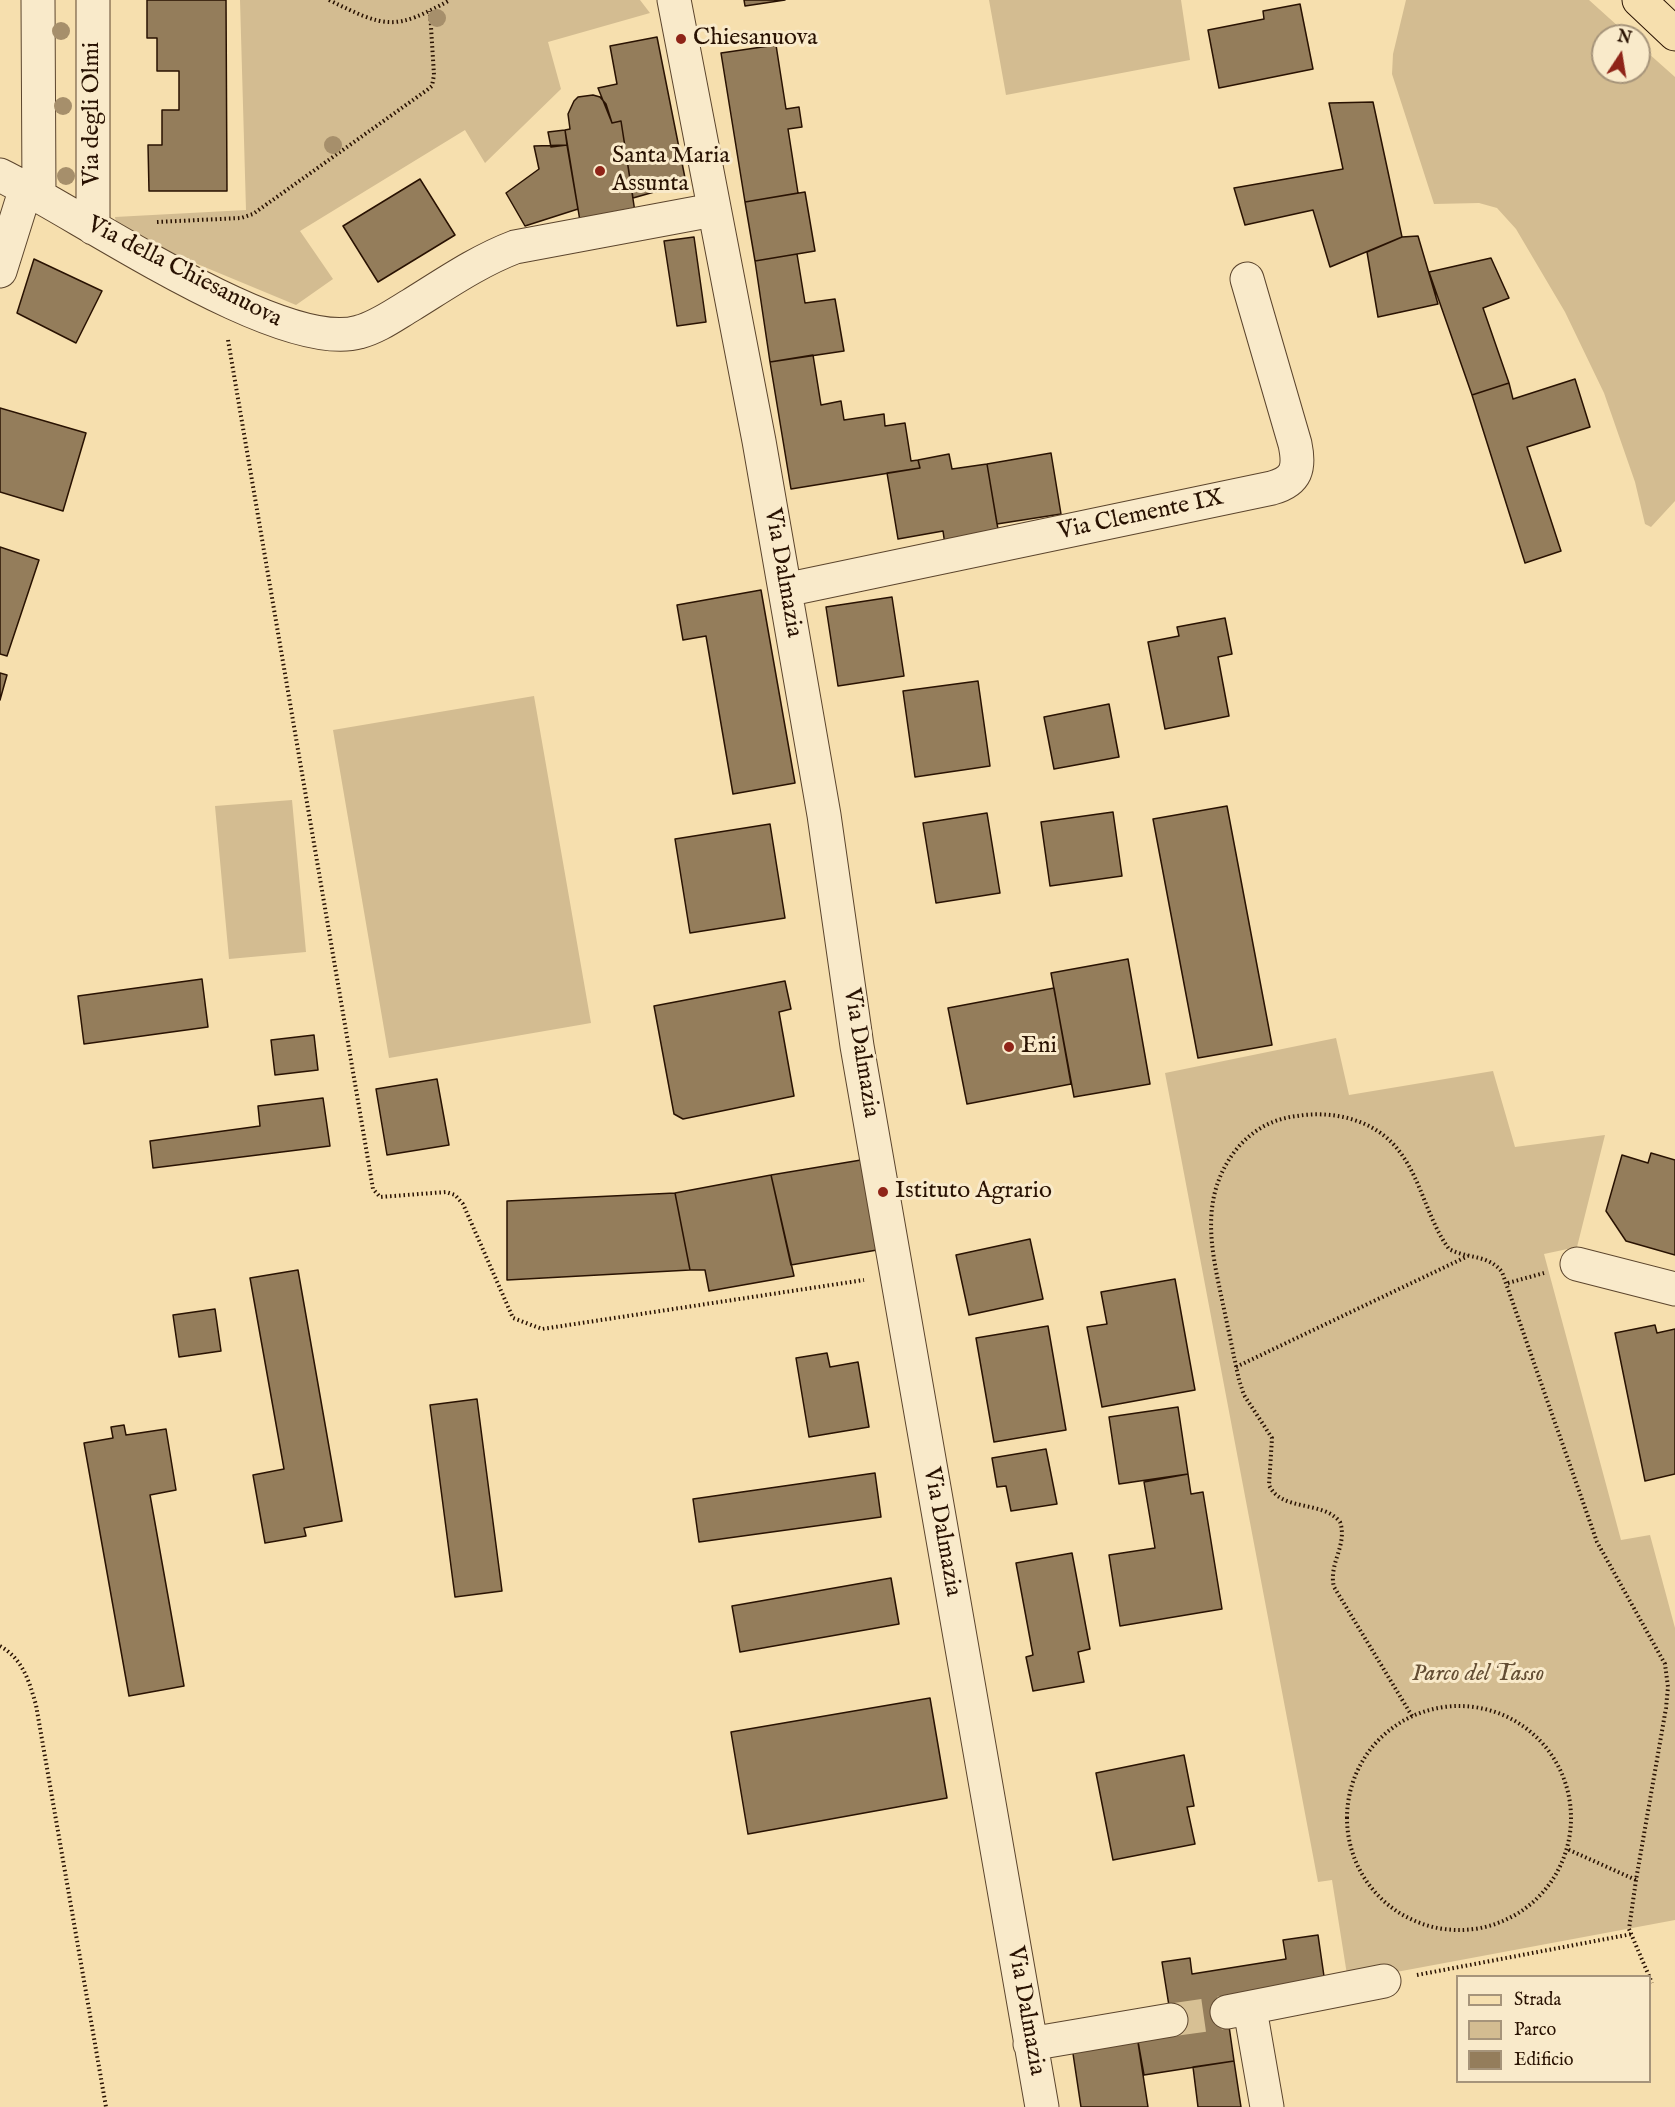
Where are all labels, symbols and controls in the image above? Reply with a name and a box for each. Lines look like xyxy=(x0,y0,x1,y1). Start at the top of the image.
north arrow xyxy=(1591,24,1651,84)
place label: Chiesanuova xyxy=(693,25,818,53)
text: N xyxy=(1615,27,1633,50)
marker: Chiesanuova xyxy=(674,32,688,46)
street label: Via degli Olmi xyxy=(79,42,107,186)
place label: Santa Maria Assunta xyxy=(612,143,730,199)
marker: Santa Maria Assunta xyxy=(593,164,607,178)
street label: Via della Chiesanuova xyxy=(82,211,286,335)
street label: Via Clemente IX xyxy=(1055,484,1227,548)
street label: Via Dalmazia xyxy=(756,506,808,640)
street label: Via Dalmazia xyxy=(836,986,884,1120)
place label: Eni xyxy=(1021,1033,1057,1061)
marker: Eni xyxy=(1002,1040,1016,1054)
place label: Istituto Agrario xyxy=(895,1178,1052,1206)
marker: Istituto Agrario xyxy=(876,1185,890,1199)
street label: Via Dalmazia xyxy=(915,1465,967,1599)
park label: Parco del Tasso xyxy=(1412,1661,1544,1689)
street label: Via Dalmazia xyxy=(999,1944,1051,2078)
legend xyxy=(1456,1975,1651,2083)
text: Strada xyxy=(1514,1989,1561,2012)
text: Parco xyxy=(1514,2019,1556,2042)
text: Edificio xyxy=(1514,2049,1574,2072)

